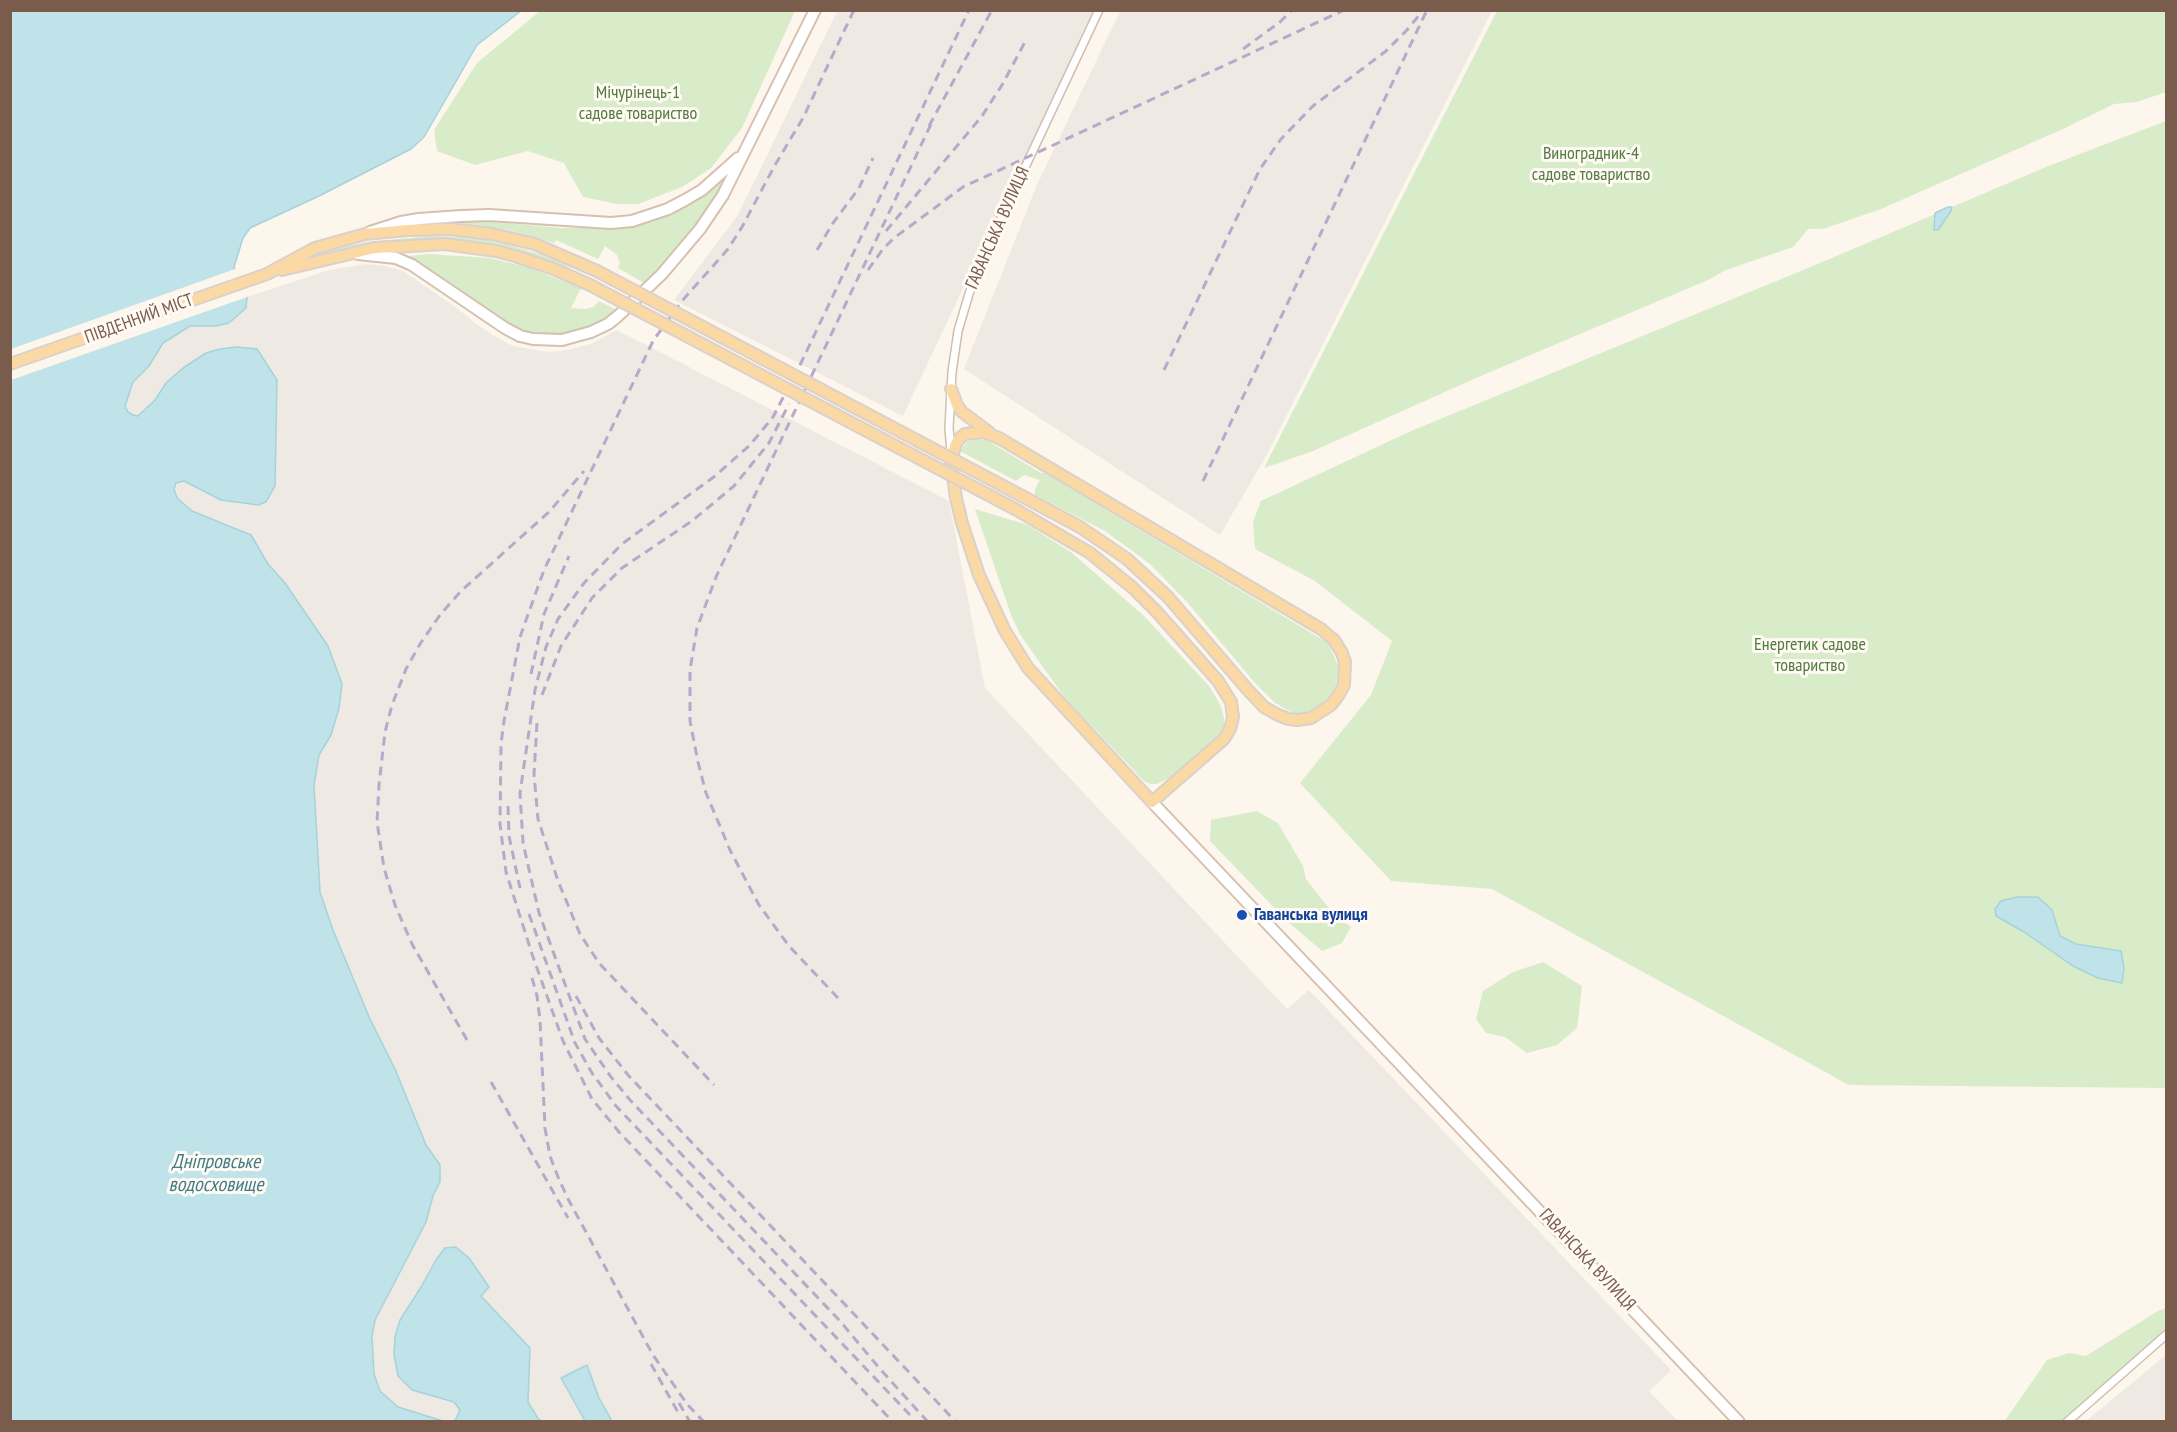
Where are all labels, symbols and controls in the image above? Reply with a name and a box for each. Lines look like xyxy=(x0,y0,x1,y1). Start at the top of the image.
park label: Мічурінець-1 садове товариство xyxy=(579,82,697,124)
park label: Виноградник-4 садове товариство xyxy=(1532,143,1650,186)
street label: ГАВАНСЬКА ВУЛИЦЯ xyxy=(961,164,1035,292)
street label: ПІВДЕННИЙ МІСТ xyxy=(82,289,196,349)
park label: Енергетик садове товариство xyxy=(1754,634,1866,676)
place label: Гаванська вулиця xyxy=(1254,904,1368,926)
marker: Гаванська вулиця xyxy=(1235,908,1249,922)
water label: Дніпровське водосховище xyxy=(169,1150,263,1197)
street label: ГАВАНСЬКА ВУЛИЦЯ xyxy=(1534,1205,1640,1315)

